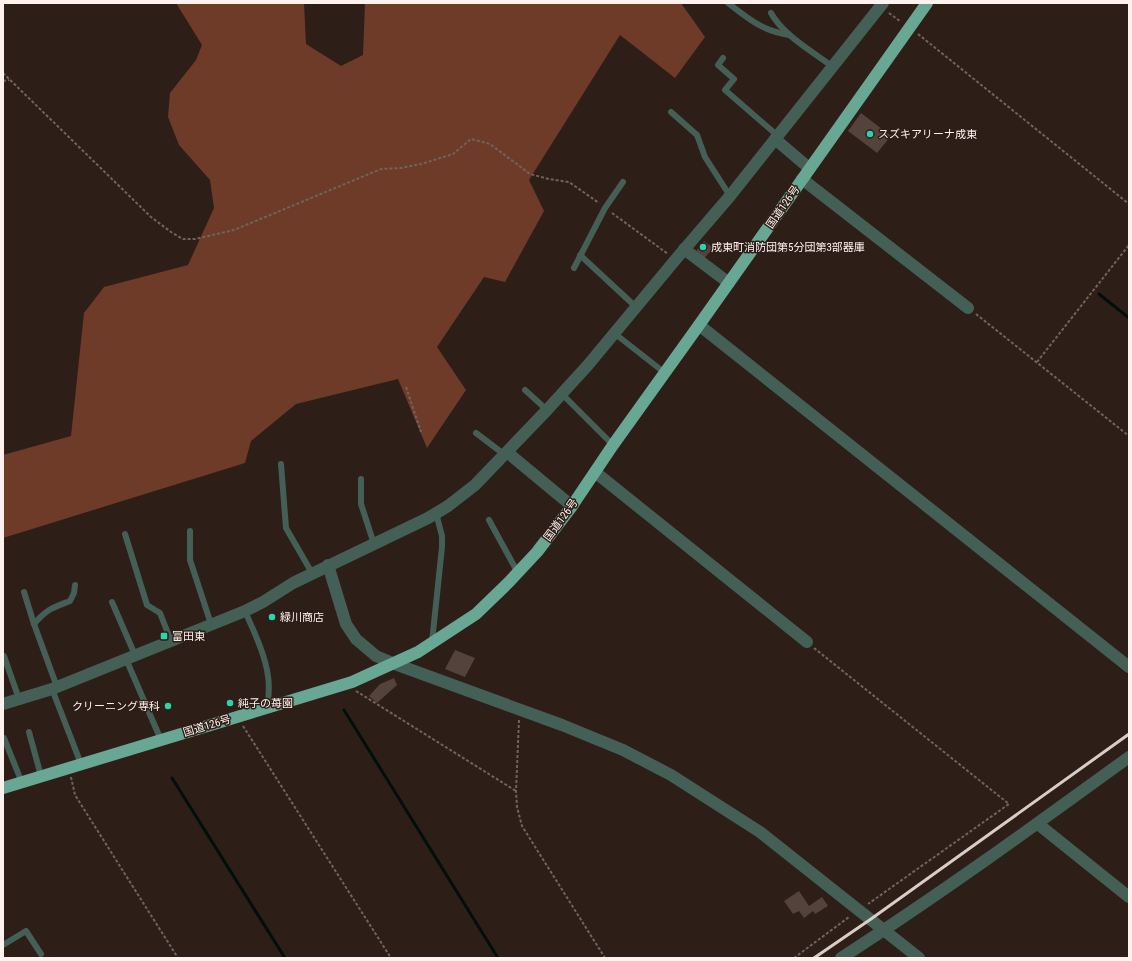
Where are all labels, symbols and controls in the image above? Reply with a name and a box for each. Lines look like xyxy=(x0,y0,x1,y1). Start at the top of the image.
place label: スズキアリーナ成東 xyxy=(878,128,977,141)
marker: スズキアリーナ成東 xyxy=(865,129,875,139)
street label: 国道126号 xyxy=(764,183,802,231)
place label: 成東町消防団第5分団第3部器庫 xyxy=(711,241,865,254)
marker: 成東町消防団第5分団第3部器庫 xyxy=(698,242,708,252)
street label: 国道126号 xyxy=(541,496,581,544)
place label: 緑川商店 xyxy=(280,611,324,624)
marker: 緑川商店 xyxy=(267,612,277,622)
place label: 富田東 xyxy=(172,630,205,643)
marker: 富田東 xyxy=(159,631,169,641)
place label: 純子の苺園 xyxy=(238,697,293,710)
marker: 純子の苺園 xyxy=(225,698,235,708)
place label: クリーニング専科 xyxy=(72,700,160,713)
marker: クリーニング専科 xyxy=(163,701,173,711)
street label: 国道126号 xyxy=(182,713,232,739)

